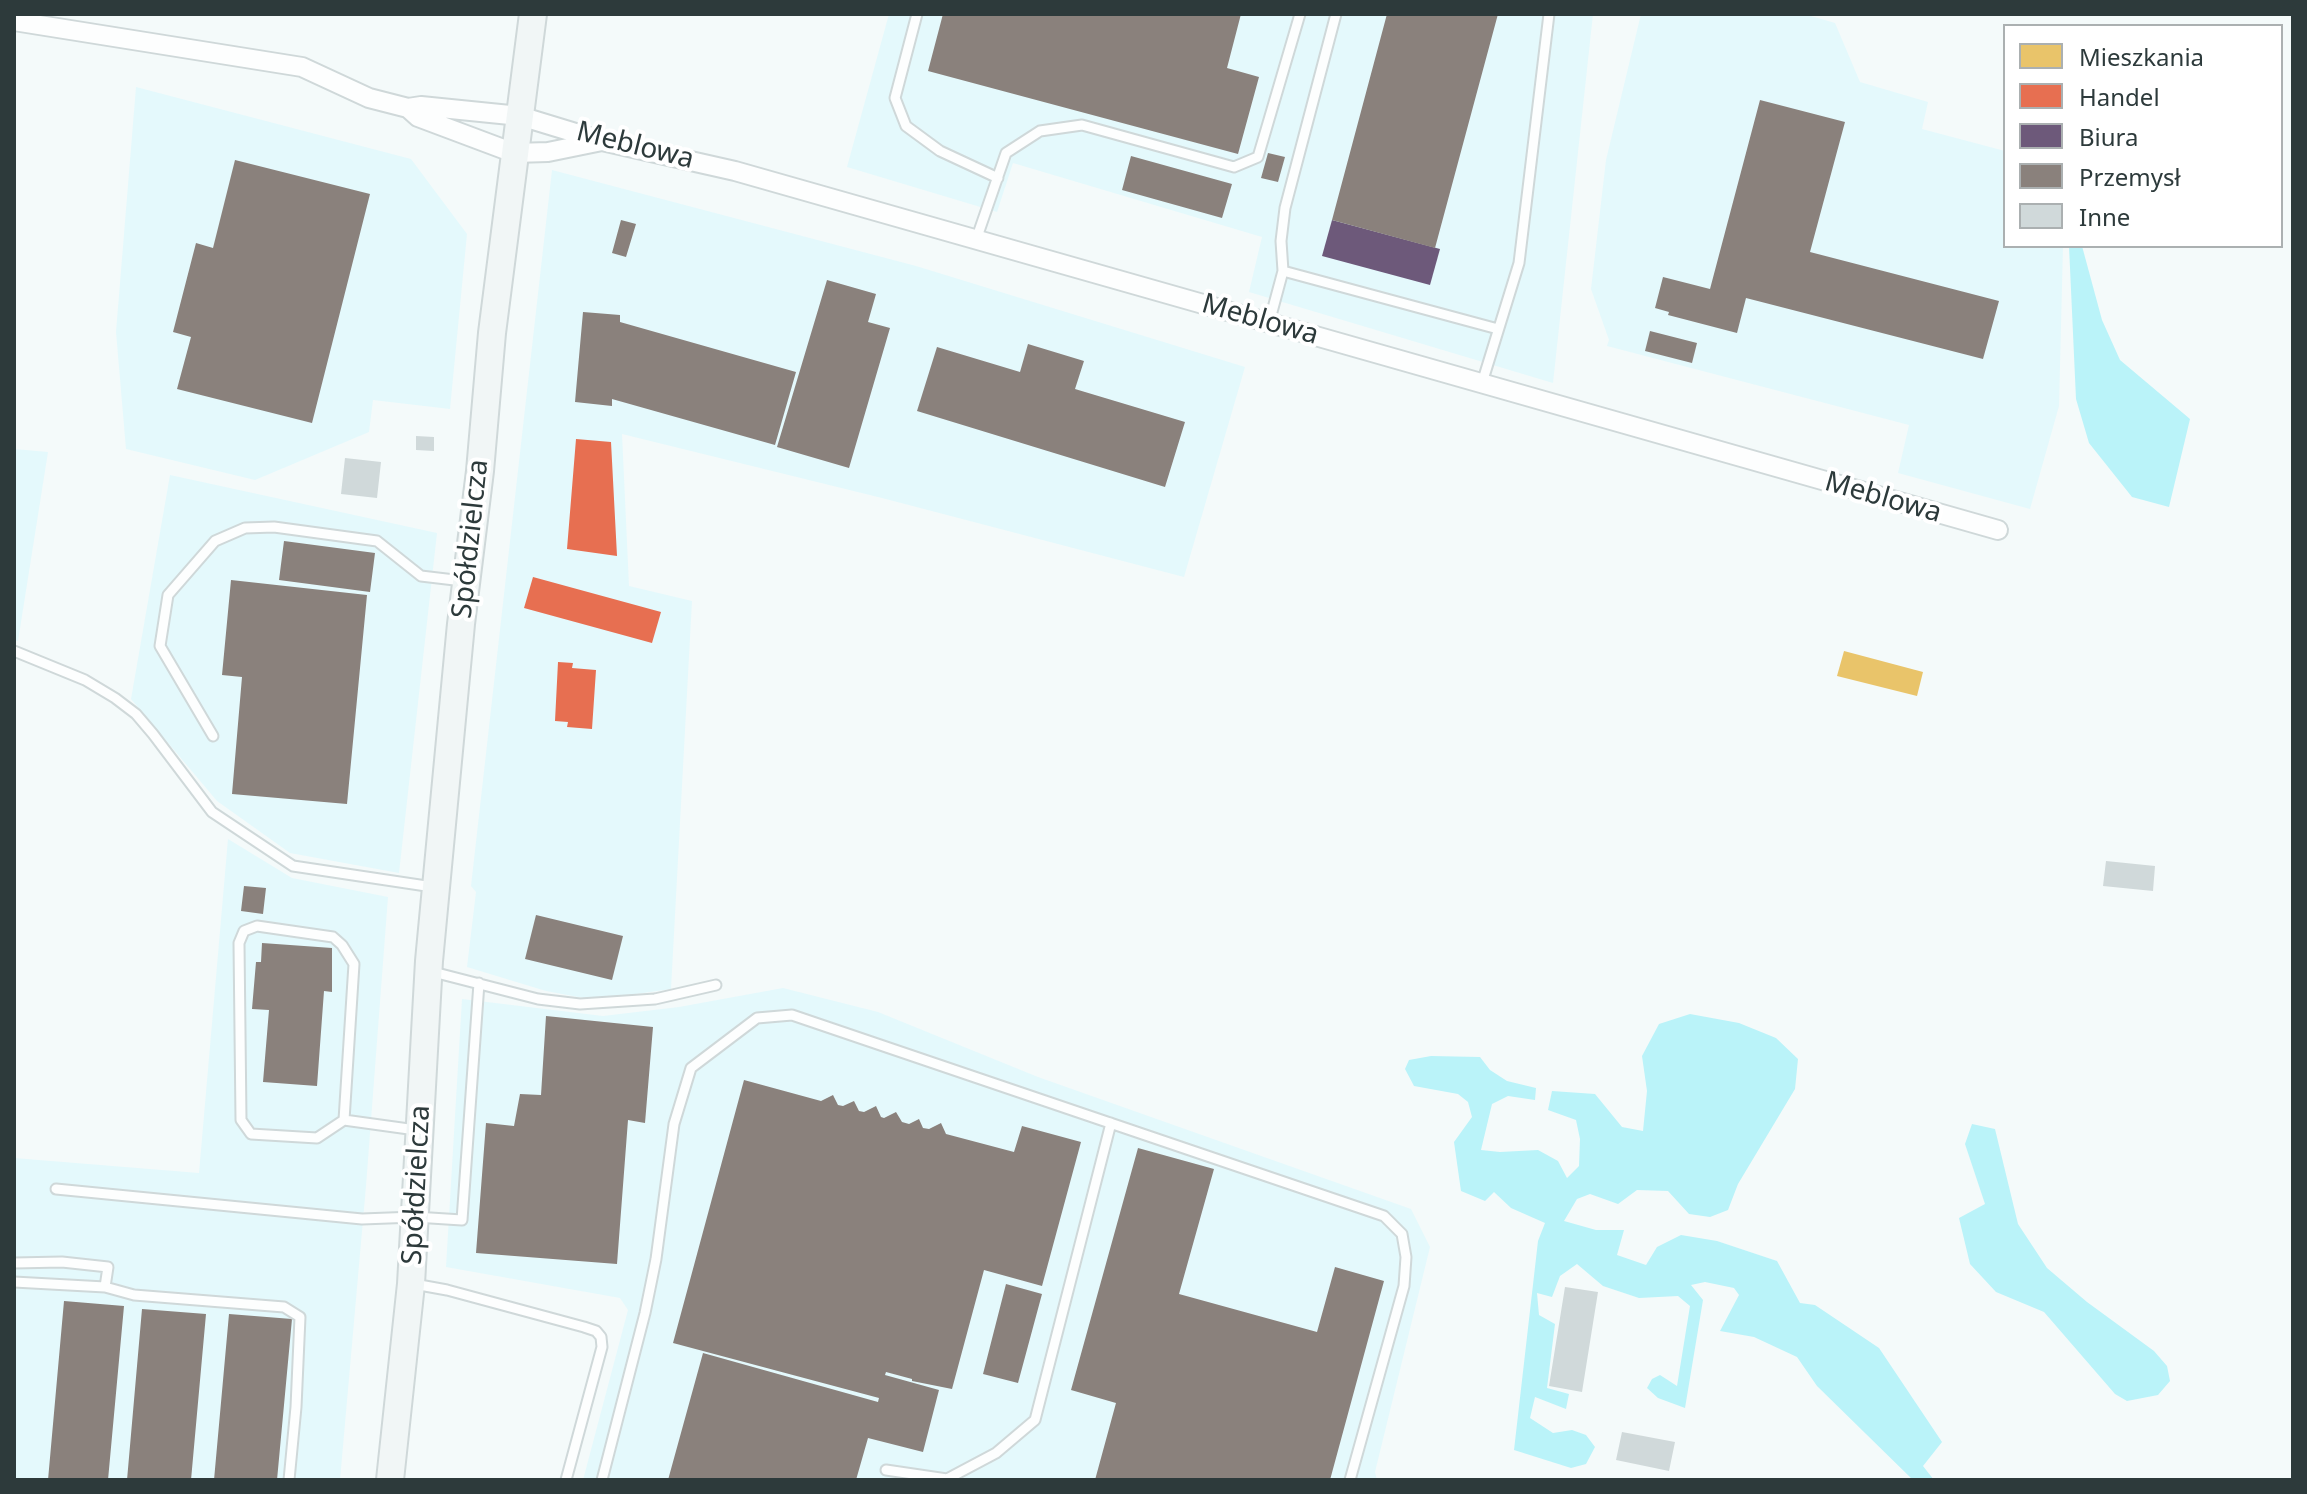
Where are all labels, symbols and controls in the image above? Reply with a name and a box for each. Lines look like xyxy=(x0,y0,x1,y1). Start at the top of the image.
legend xyxy=(2003,24,2283,248)
text: Mieszkania xyxy=(2079,40,2204,73)
text: Handel xyxy=(2079,80,2160,113)
street label: Meblowa xyxy=(573,115,697,177)
text: Biura xyxy=(2079,120,2139,153)
text: Przemysł xyxy=(2079,160,2181,193)
text: Inne xyxy=(2079,200,2130,233)
street label: Meblowa xyxy=(1198,287,1322,353)
street label: Spółdzielcza xyxy=(446,458,496,620)
street label: Meblowa xyxy=(1821,465,1945,531)
street label: Spółdzielcza xyxy=(396,1104,438,1266)

